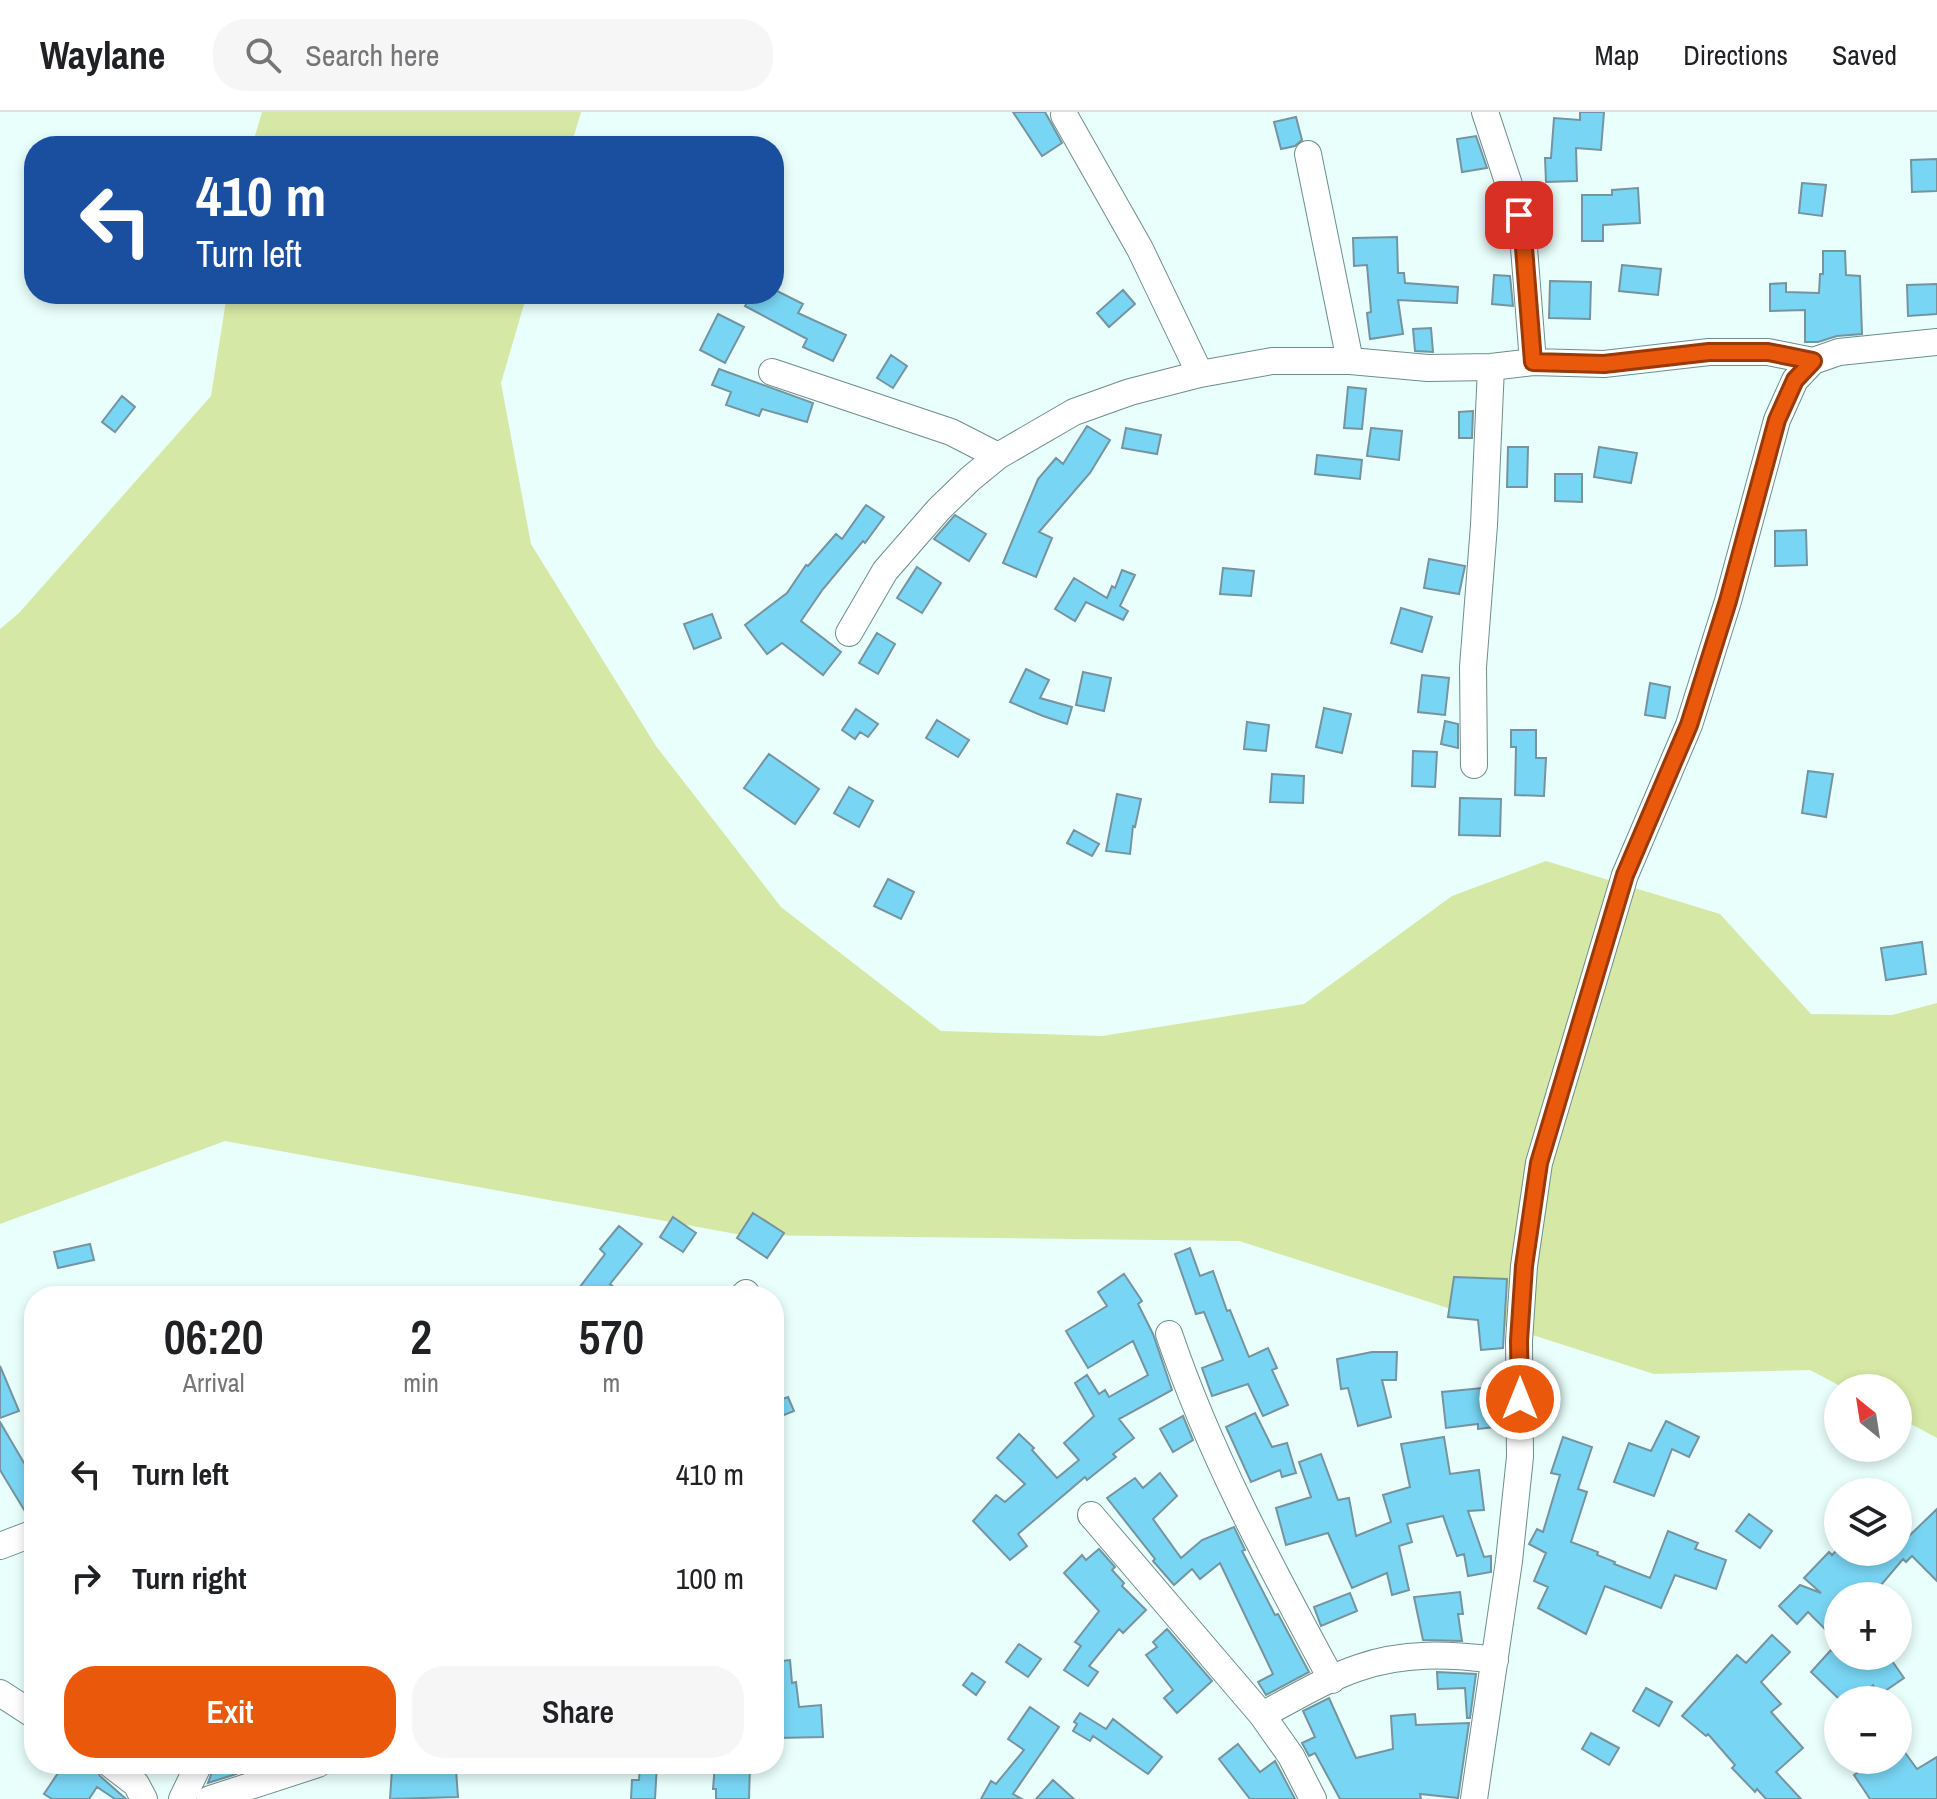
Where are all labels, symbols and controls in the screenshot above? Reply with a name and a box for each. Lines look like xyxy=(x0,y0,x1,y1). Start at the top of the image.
search box xyxy=(213,19,773,91)
text: Waylane xyxy=(40,30,165,81)
icon: search xyxy=(241,33,285,77)
text: Search here xyxy=(305,35,439,75)
text: Map xyxy=(1595,36,1639,74)
text: Directions xyxy=(1683,36,1788,74)
text: Saved xyxy=(1832,36,1897,74)
text: 410 m xyxy=(196,158,326,233)
icon: left xyxy=(64,168,168,272)
pin xyxy=(1485,181,1553,249)
icon: arrive xyxy=(1497,193,1541,237)
text: Turn left xyxy=(196,230,302,278)
text: 06:20 xyxy=(164,1304,264,1369)
text: 2 xyxy=(410,1304,432,1369)
text: 570 xyxy=(579,1304,644,1369)
position arrow xyxy=(1478,1357,1562,1441)
text: Arrival xyxy=(183,1365,244,1400)
text: min xyxy=(403,1365,439,1400)
text: m xyxy=(603,1365,620,1400)
north arrow xyxy=(1824,1374,1912,1462)
map controls xyxy=(1824,1374,1912,1774)
icon: left xyxy=(64,1452,108,1496)
text: Turn left xyxy=(132,1454,229,1494)
text: 410 m xyxy=(676,1454,744,1494)
button: layers xyxy=(1824,1478,1912,1566)
icon: right xyxy=(64,1556,108,1600)
text: Turn right xyxy=(132,1558,246,1598)
text: 100 m xyxy=(676,1558,744,1598)
button: + xyxy=(1824,1582,1912,1670)
button: Exit xyxy=(64,1666,396,1758)
button: Share xyxy=(412,1666,744,1758)
button: − xyxy=(1824,1686,1912,1774)

